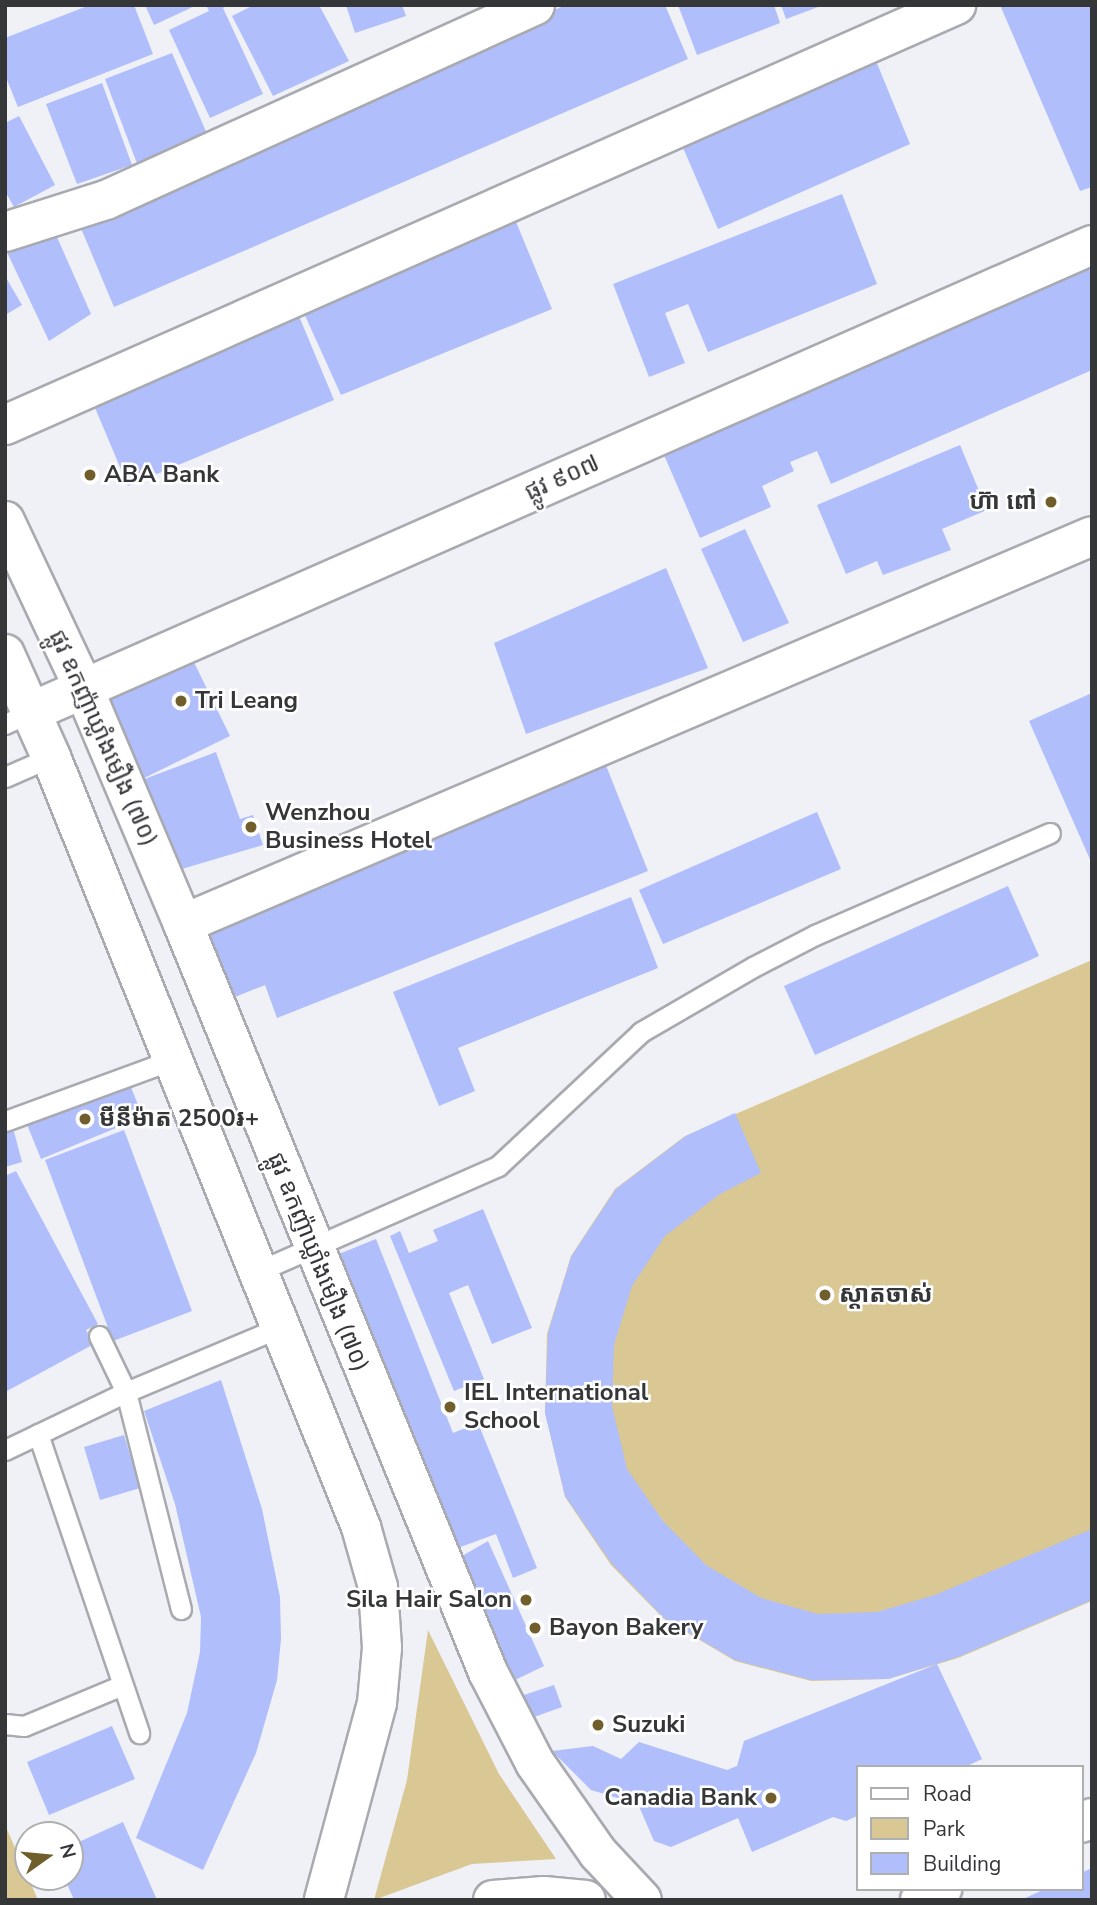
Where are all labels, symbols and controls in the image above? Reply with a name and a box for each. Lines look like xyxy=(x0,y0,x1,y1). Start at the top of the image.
street label: ផ្លូវ ៩០៧ xyxy=(520,449,604,507)
place label: ABA Bank xyxy=(104,461,219,489)
marker: ABA Bank xyxy=(82,467,98,483)
place label: ហ៊ា ពៅ xyxy=(969,488,1037,516)
marker: ហ៊ា ពៅ xyxy=(1043,494,1059,510)
street label: ផ្លូវ ឧកញ៉ាឃ្លាំងមឿង (៧០) xyxy=(42,625,164,851)
place label: Tri Leang xyxy=(195,687,298,715)
marker: Tri Leang xyxy=(173,693,189,709)
place label: Wenzhou Business Hotel xyxy=(265,799,432,855)
marker: Wenzhou Business Hotel xyxy=(243,819,259,835)
place label: មីនីម៉ាត 2500៛+ xyxy=(99,1105,259,1133)
marker: មីនីម៉ាត 2500៛+ xyxy=(77,1111,93,1127)
street label: ផ្លូវ ឧកញ៉ាឃ្លាំងមឿង (៧០) xyxy=(261,1148,375,1376)
place label: ស្ដាតចាស់ xyxy=(839,1281,933,1309)
marker: ស្ដាតចាស់ xyxy=(817,1287,833,1303)
place label: IEL International School xyxy=(464,1379,648,1435)
marker: IEL International School xyxy=(442,1399,458,1415)
place label: Sila Hair Salon xyxy=(346,1586,512,1614)
marker: Sila Hair Salon xyxy=(518,1592,534,1608)
place label: Bayon Bakery xyxy=(549,1614,703,1642)
marker: Bayon Bakery xyxy=(527,1620,543,1636)
place label: Suzuki xyxy=(612,1711,685,1739)
marker: Suzuki xyxy=(590,1717,606,1733)
legend xyxy=(856,1765,1083,1891)
text: Road xyxy=(923,1780,972,1808)
place label: Canadia Bank xyxy=(604,1784,757,1812)
marker: Canadia Bank xyxy=(763,1790,779,1806)
text: Park xyxy=(923,1815,965,1843)
north arrow xyxy=(14,1821,84,1891)
text: N xyxy=(53,1841,82,1861)
text: Building xyxy=(923,1850,1001,1878)

